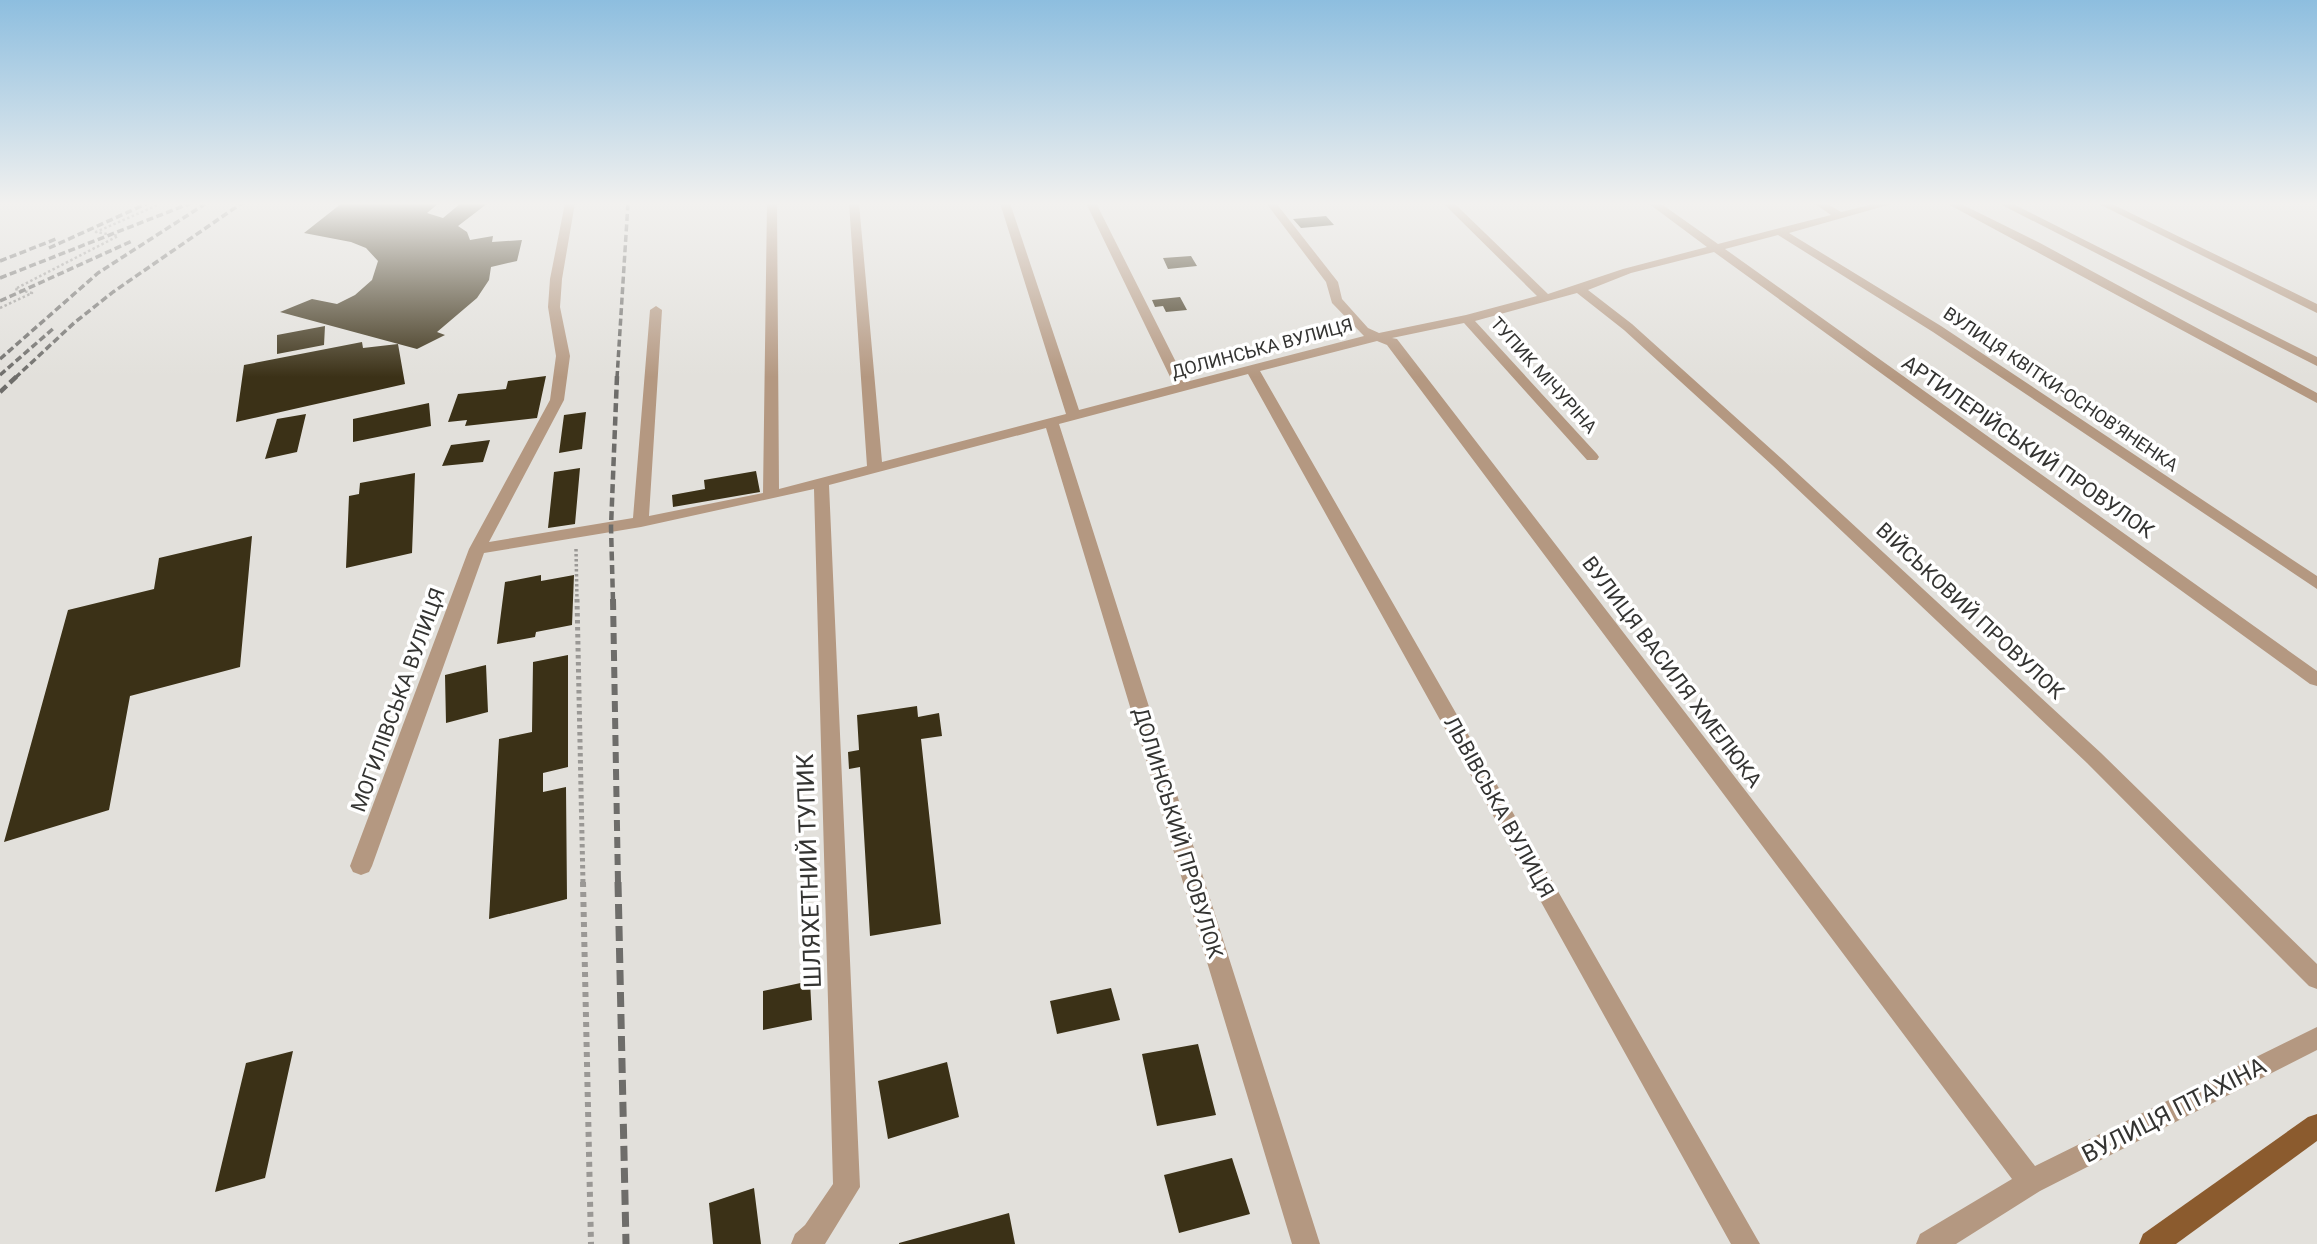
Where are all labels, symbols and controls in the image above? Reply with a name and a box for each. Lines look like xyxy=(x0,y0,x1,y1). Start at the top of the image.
street label: ВУЛИЦЯ КВІТКИ-ОСНОВ'ЯНЕНКА xyxy=(1940,302,2183,476)
street label: ТУПИК МІЧУРІНА xyxy=(1486,313,1602,437)
street label: ДОЛИНСЬКА ВУЛИЦЯ xyxy=(1169,314,1355,382)
street label: АРТИЛЕРІЙСЬКИЙ ПРОВУЛОК xyxy=(1897,351,2159,544)
street label: ВІЙСЬКОВИЙ ПРОВУЛОК xyxy=(1871,518,2069,705)
street label: ВУЛИЦЯ ВАСИЛЯ ХМЕЛЮКА xyxy=(1577,552,1767,792)
street label: МОГИЛІВСЬКА ВУЛИЦЯ xyxy=(346,585,450,815)
street label: ДОЛИНСЬКИЙ ПРОВУЛОК xyxy=(1128,705,1228,962)
street label: ЛЬВІВСЬКА ВУЛИЦЯ xyxy=(1439,712,1559,902)
street label: ШЛЯХЕТНИЙ ТУПИК xyxy=(791,753,827,989)
street label: ВУЛИЦЯ ПТАХІНА xyxy=(2077,1051,2271,1169)

